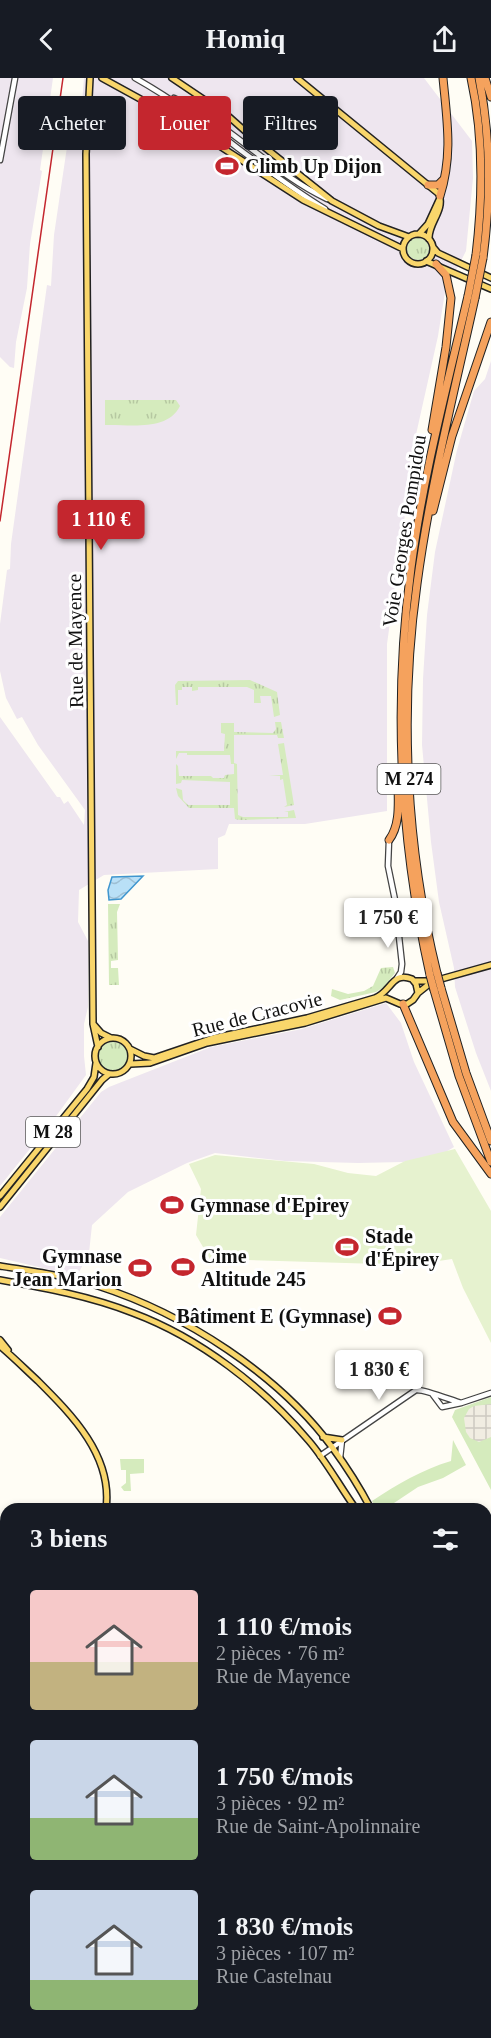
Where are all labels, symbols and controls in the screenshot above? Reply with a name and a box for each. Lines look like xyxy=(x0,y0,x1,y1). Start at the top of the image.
icon: back xyxy=(30,23,63,56)
icon: share xyxy=(428,23,461,56)
text: Homiq xyxy=(206,24,285,54)
chip: Acheter xyxy=(18,96,126,150)
chip: Louer xyxy=(138,96,231,150)
chip: Filtres xyxy=(243,96,338,150)
sports icon: Climb Up Dijon xyxy=(214,153,240,179)
place label: Climb Up Dijon xyxy=(245,155,382,178)
street label: Voie Georges Pompidou xyxy=(378,433,431,629)
pin: 1 110 € xyxy=(46,500,156,551)
text: 1 110 € xyxy=(72,508,130,530)
street label: Rue de Mayence xyxy=(63,573,88,708)
road number: M 274 xyxy=(378,764,440,794)
pin: 1 750 € xyxy=(333,898,443,949)
text: 1 750 € xyxy=(358,906,418,928)
street label: Rue de Cracovie xyxy=(190,987,324,1041)
road number: M 28 xyxy=(26,1117,80,1147)
sports icon: Gymnase d'Epirey xyxy=(159,1192,185,1218)
place label: Gymnase d'Epirey xyxy=(190,1194,349,1217)
place label: Stade d'Épirey xyxy=(365,1225,439,1271)
sports icon: Stade d'Épirey xyxy=(334,1234,360,1260)
place label: Gymnase Jean Marion xyxy=(13,1245,122,1290)
place label: Cime Altitude 245 xyxy=(201,1245,306,1290)
sports icon: Cime Altitude 245 xyxy=(170,1254,196,1280)
sports icon: Gymnase Jean Marion xyxy=(127,1255,153,1281)
sports icon: Bâtiment E (Gymnase) xyxy=(377,1303,403,1329)
place label: Bâtiment E (Gymnase) xyxy=(176,1305,372,1328)
pin: 1 830 € xyxy=(324,1350,434,1401)
text: 1 830 € xyxy=(349,1358,409,1380)
icon: filters xyxy=(429,1523,462,1556)
text: 3 biens xyxy=(30,1524,107,1553)
text: 1 110 €/mois xyxy=(216,1612,352,1641)
icon: home xyxy=(78,1614,150,1686)
text: 2 pièces · 76 m² xyxy=(216,1642,344,1664)
text: Rue de Mayence xyxy=(216,1665,350,1687)
text: 1 750 €/mois xyxy=(216,1762,353,1791)
icon: home xyxy=(78,1764,150,1836)
text: 3 pièces · 92 m² xyxy=(216,1792,344,1814)
text: Rue de Saint-Apolinnaire xyxy=(216,1815,420,1837)
text: 1 830 €/mois xyxy=(216,1912,353,1941)
icon: home xyxy=(78,1914,150,1986)
text: 3 pièces · 107 m² xyxy=(216,1942,354,1964)
text: Rue Castelnau xyxy=(216,1965,332,1987)

